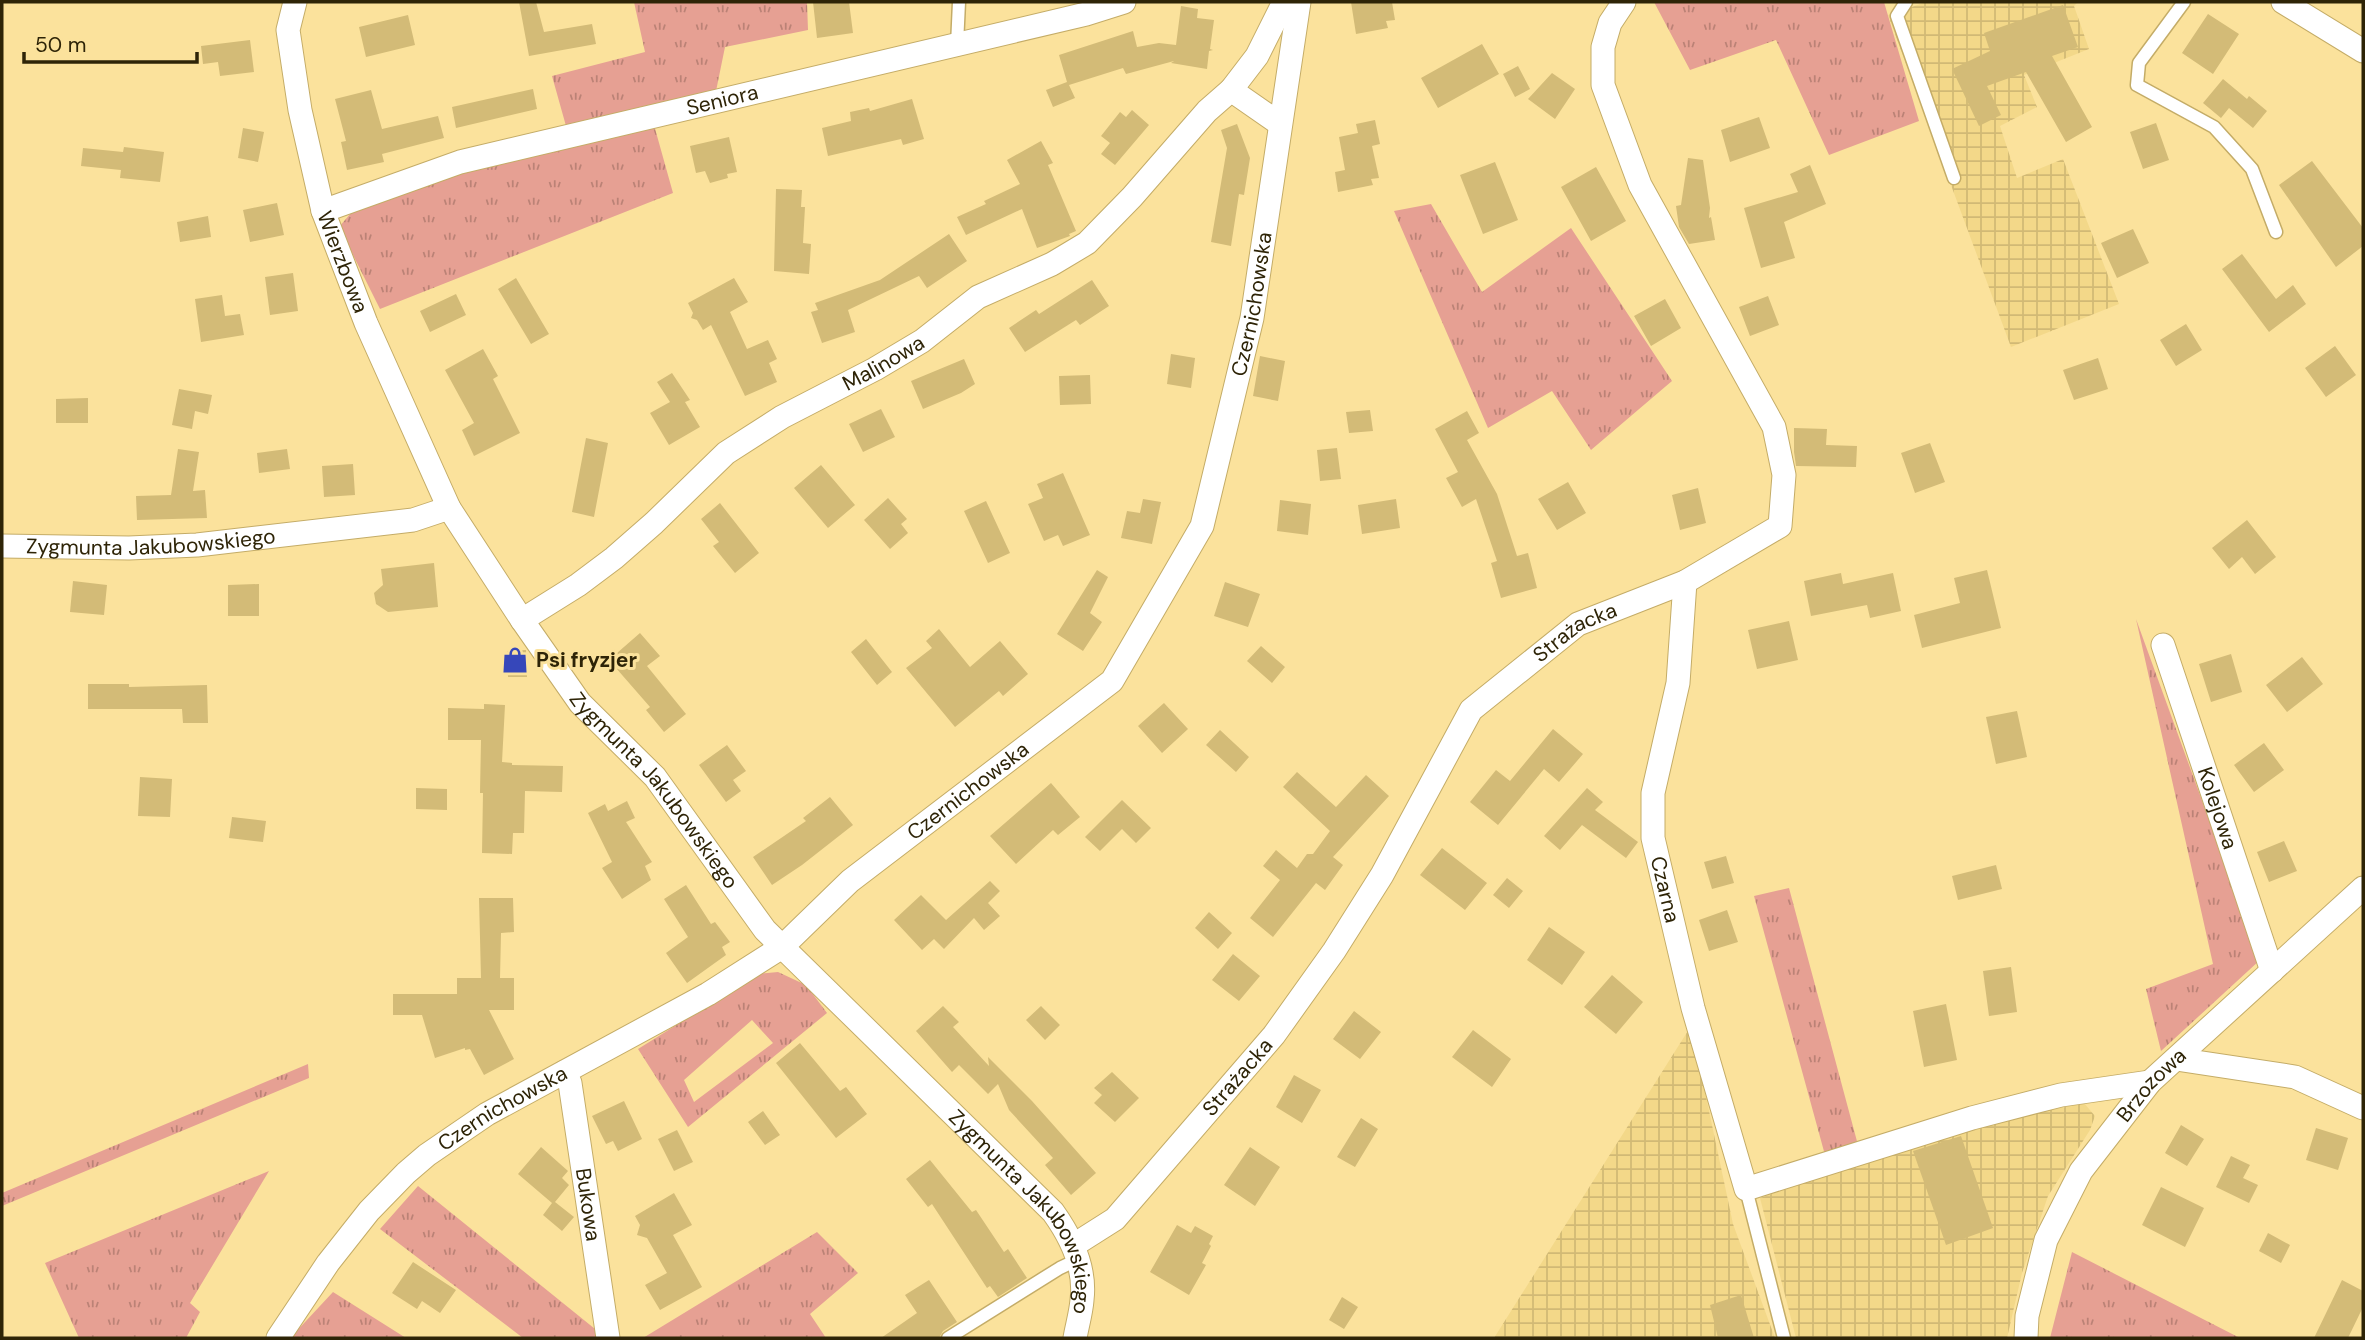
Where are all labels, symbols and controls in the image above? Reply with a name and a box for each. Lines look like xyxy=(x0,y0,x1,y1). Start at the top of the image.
scale bar xyxy=(24,21,198,65)
text: 50 m xyxy=(35,31,86,59)
street label: Seniora xyxy=(684,78,761,122)
street label: Wierzbowa xyxy=(310,207,375,317)
street label: Czernichowska xyxy=(1224,230,1279,379)
street label: Malinowa xyxy=(838,329,930,397)
street label: Zygmunta Jakubowskiego xyxy=(26,522,277,562)
street label: Strażacka xyxy=(1527,596,1621,669)
shop icon: Psi fryzjer xyxy=(500,645,530,675)
place label: Psi fryzjer xyxy=(536,646,638,674)
street label: Zygmunta Jakubowskiego xyxy=(563,687,745,894)
street label: Czernichowska xyxy=(901,735,1035,846)
street label: Kolejowa xyxy=(2191,763,2244,853)
street label: Czarna xyxy=(1644,854,1686,926)
street label: Strażacka xyxy=(1196,1032,1279,1122)
street label: Brzozowa xyxy=(2110,1042,2192,1128)
street label: Czernichowska xyxy=(432,1059,572,1158)
street label: Zygmunta Jakubowskiego xyxy=(943,1103,1097,1316)
street label: Bukowa xyxy=(569,1166,607,1243)

